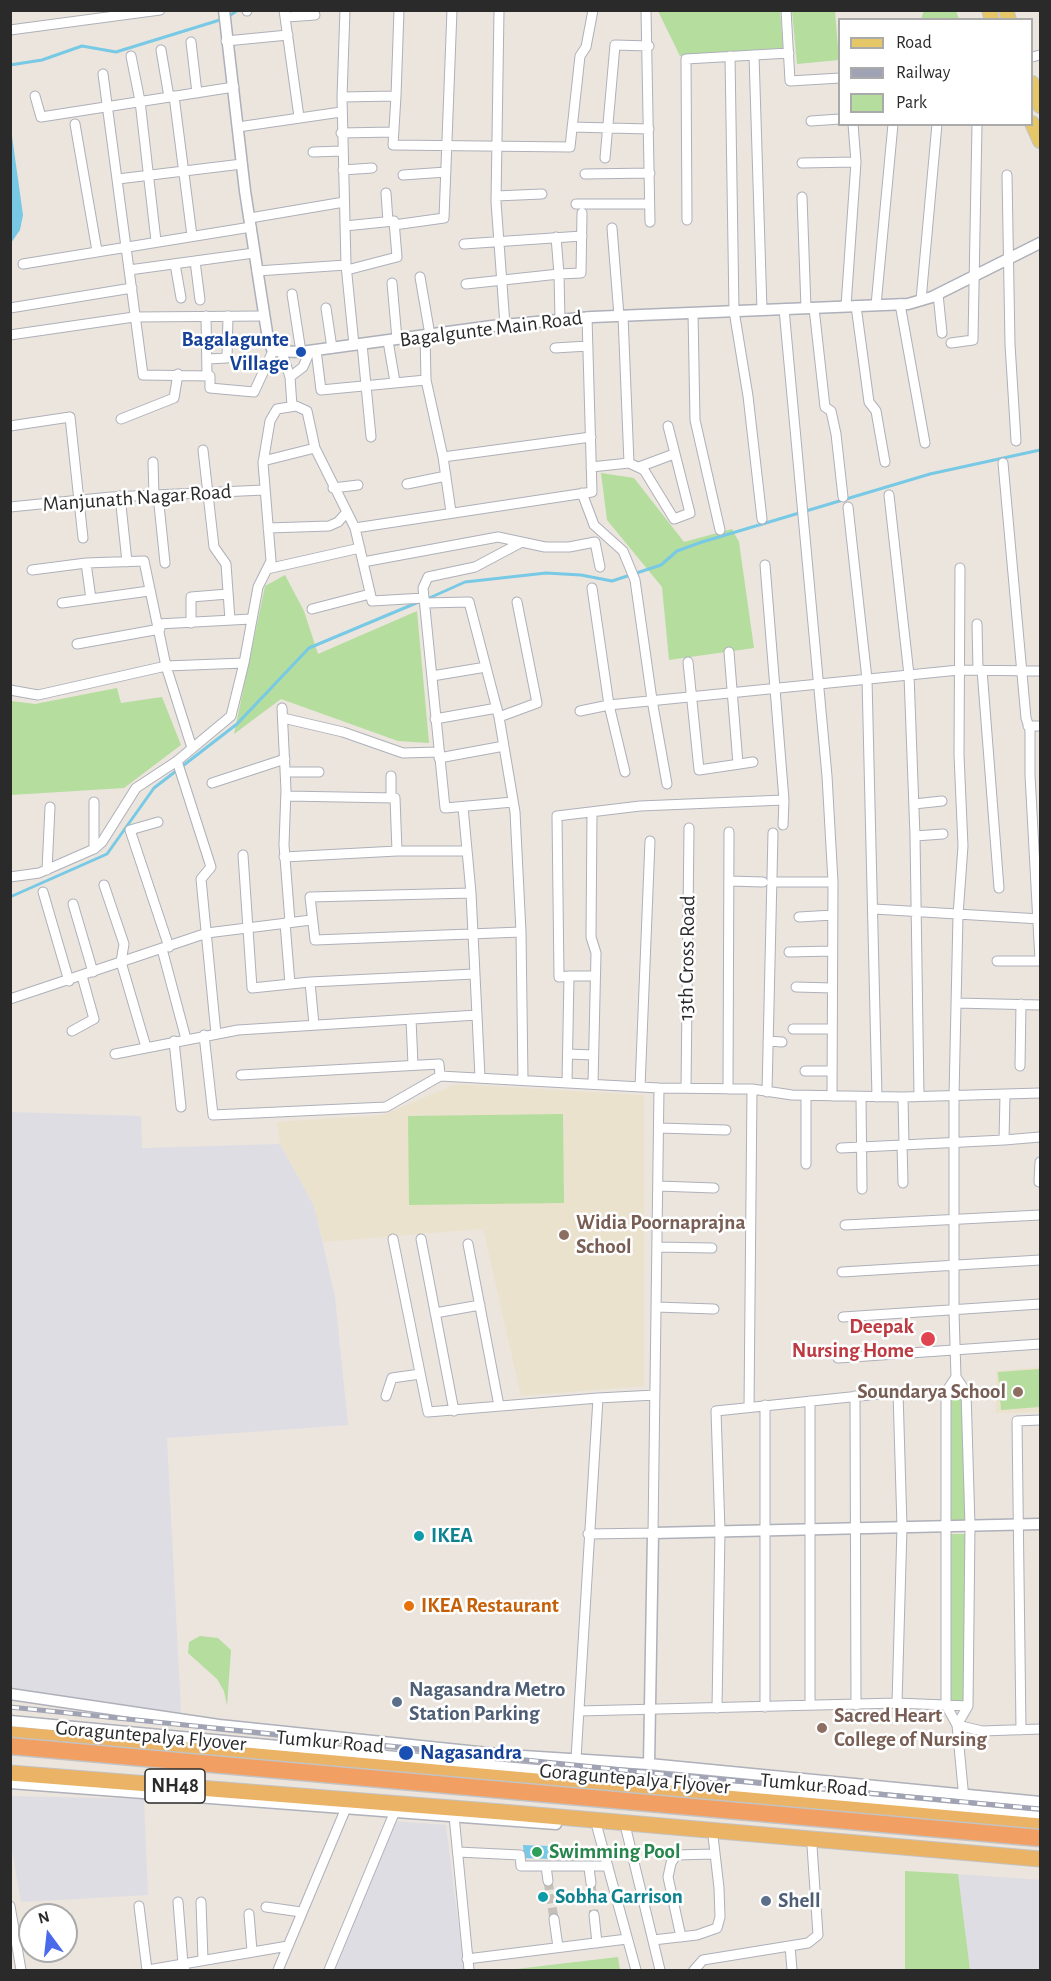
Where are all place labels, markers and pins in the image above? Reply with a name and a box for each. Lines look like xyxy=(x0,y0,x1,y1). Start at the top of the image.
place label: Bagalagunte Village xyxy=(181,327,289,377)
marker: Bagalagunte Village xyxy=(294,345,308,359)
place label: Widia Poornaprajna School xyxy=(576,1210,745,1260)
marker: Widia Poornaprajna School xyxy=(557,1228,571,1242)
place label: Deepak Nursing Home xyxy=(792,1314,914,1364)
marker: Deepak Nursing Home xyxy=(919,1330,937,1348)
place label: Soundarya School xyxy=(857,1379,1006,1405)
marker: Soundarya School xyxy=(1011,1385,1025,1399)
place label: IKEA xyxy=(431,1523,473,1549)
marker: IKEA xyxy=(412,1529,426,1543)
place label: IKEA Restaurant xyxy=(421,1593,559,1619)
marker: IKEA Restaurant xyxy=(402,1599,416,1613)
place label: Nagasandra Metro Station Parking xyxy=(409,1677,565,1727)
marker: Nagasandra Metro Station Parking xyxy=(390,1695,404,1709)
place label: Sacred Heart College of Nursing xyxy=(834,1703,987,1753)
marker: Sacred Heart College of Nursing xyxy=(815,1721,829,1735)
place label: Nagasandra xyxy=(420,1740,522,1766)
marker: Nagasandra xyxy=(397,1744,415,1762)
place label: Swimming Pool xyxy=(549,1839,680,1865)
marker: Swimming Pool xyxy=(530,1845,544,1859)
place label: Sobha Garrison xyxy=(555,1884,683,1910)
place label: Shell xyxy=(778,1888,820,1914)
marker: Sobha Garrison xyxy=(536,1890,550,1904)
marker: Shell xyxy=(759,1894,773,1908)

